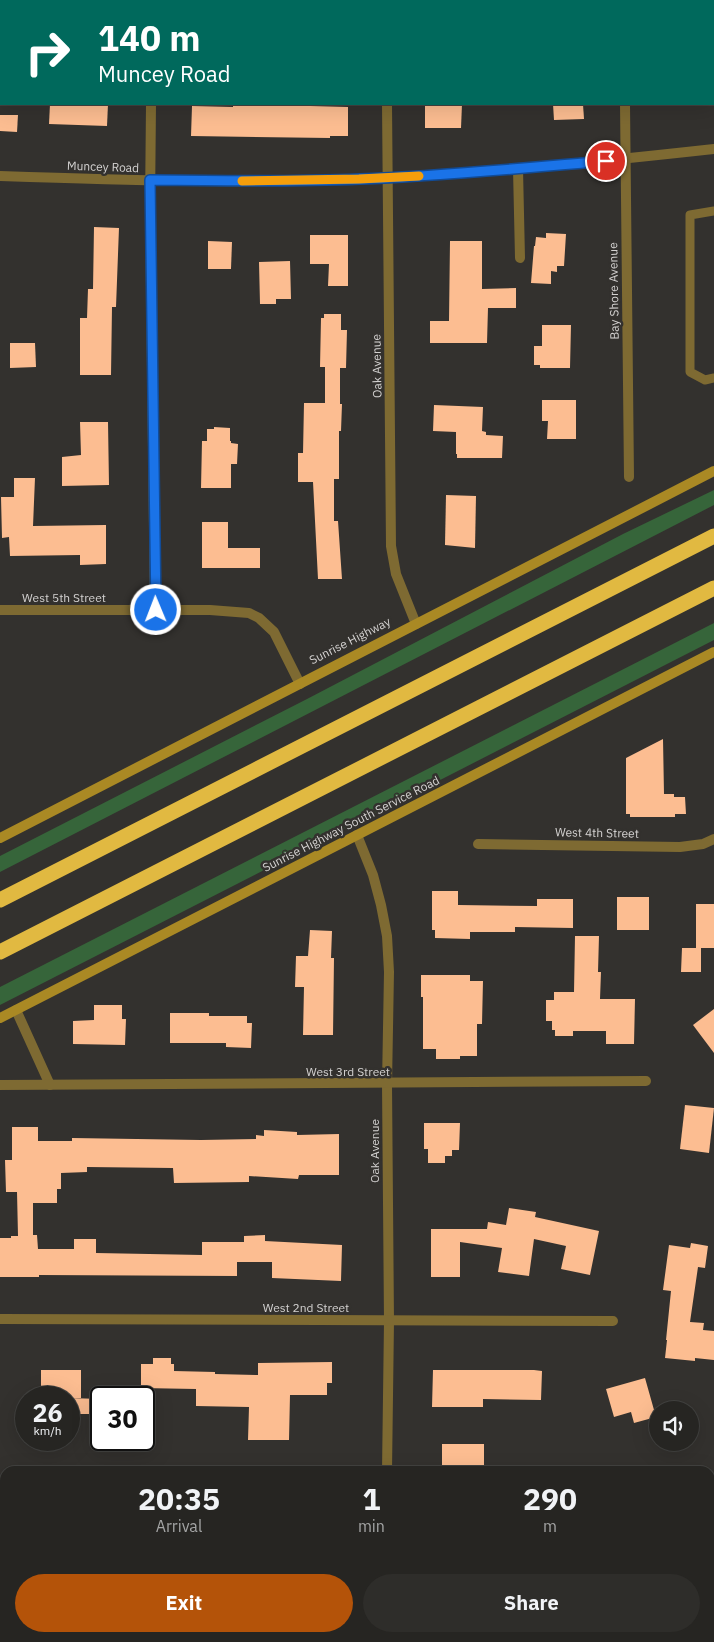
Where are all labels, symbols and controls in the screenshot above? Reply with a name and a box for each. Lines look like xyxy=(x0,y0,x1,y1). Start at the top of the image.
text: 140 m xyxy=(98,15,201,61)
icon: right xyxy=(15,20,80,85)
text: Muncey Road xyxy=(98,59,231,88)
pin xyxy=(585,140,627,182)
icon: arrive xyxy=(592,147,620,175)
street label: Muncey Road xyxy=(67,158,139,175)
street label: Bay Shore Avenue xyxy=(605,242,622,340)
street label: Oak Avenue xyxy=(368,333,385,398)
position arrow xyxy=(129,583,181,635)
street label: West 5th Street xyxy=(22,590,106,605)
street label: Sunrise Highway xyxy=(307,614,393,668)
street label: Sunrise Highway South Service Road xyxy=(260,772,442,875)
street label: West 4th Street xyxy=(555,824,639,841)
street label: West 3rd Street xyxy=(306,1064,390,1079)
street label: Oak Avenue xyxy=(367,1119,382,1183)
street label: West 2nd Street xyxy=(263,1300,349,1315)
speed limit sign: 30 xyxy=(90,1386,155,1451)
text: 26 xyxy=(32,1396,63,1429)
map controls xyxy=(649,1401,699,1451)
button: sound xyxy=(649,1401,699,1451)
text: km/h xyxy=(33,1423,62,1438)
text: 20:35 xyxy=(138,1479,220,1518)
text: 1 xyxy=(362,1479,380,1518)
text: 290 xyxy=(523,1479,577,1518)
text: Arrival xyxy=(156,1516,202,1536)
text: min xyxy=(358,1516,385,1536)
text: m xyxy=(543,1516,557,1536)
button: Exit xyxy=(15,1574,353,1632)
button: Share xyxy=(363,1574,700,1632)

